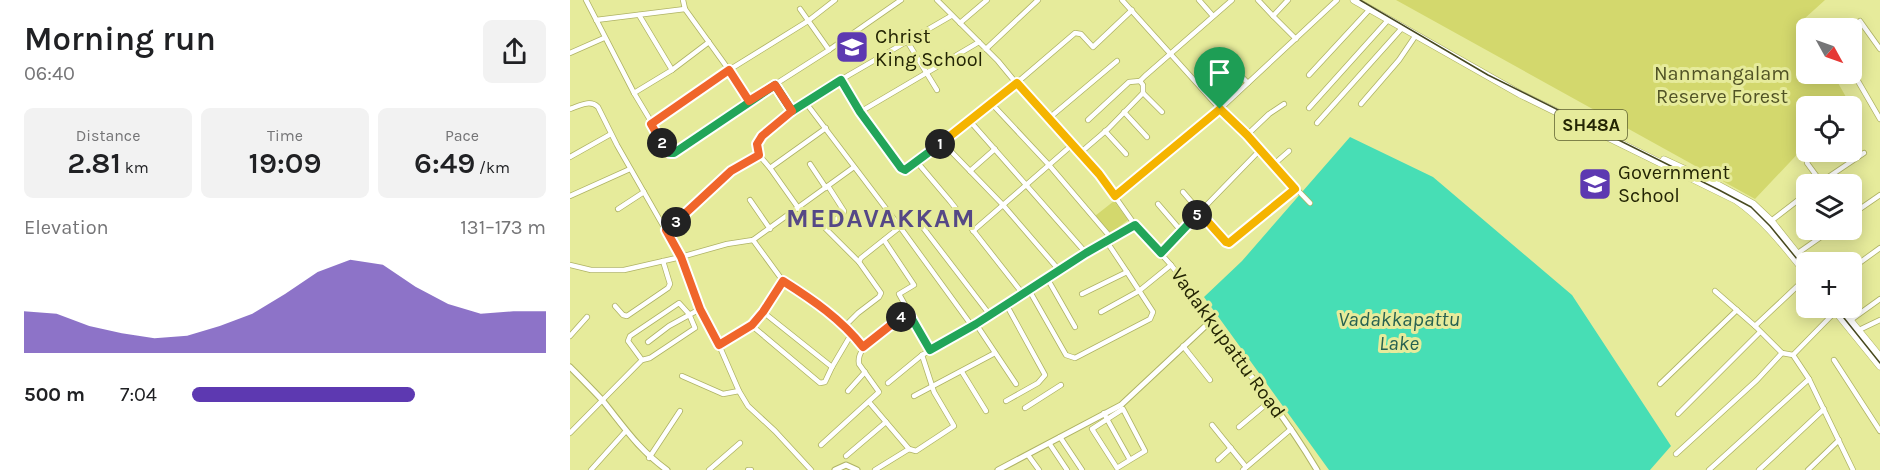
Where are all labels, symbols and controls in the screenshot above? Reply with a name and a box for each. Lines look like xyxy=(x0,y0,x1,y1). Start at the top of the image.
north arrow xyxy=(1796,18,1862,84)
map controls xyxy=(1796,18,1862,318)
text: Morning run xyxy=(24,20,216,58)
button: share xyxy=(483,20,546,83)
place label: Christ King School xyxy=(875,25,983,71)
school or university icon: Christ King School xyxy=(834,29,870,65)
pin xyxy=(1194,47,1245,109)
icon: arrive xyxy=(1203,56,1236,89)
text: 06:40 xyxy=(24,62,75,85)
park label: Nanmangalam Reserve Forest xyxy=(1654,62,1790,108)
button: locate xyxy=(1796,96,1862,162)
road number: SH48A xyxy=(1555,110,1627,140)
text: Distance xyxy=(76,126,140,145)
text: Time xyxy=(267,126,303,145)
text: Pace xyxy=(445,126,479,145)
pin: 2 xyxy=(647,128,677,158)
pin: 1 xyxy=(925,129,955,159)
text: 2 xyxy=(657,133,667,152)
text: 1 xyxy=(937,134,943,153)
text: 2.81 xyxy=(67,145,121,181)
text: 19:09 xyxy=(248,145,322,181)
text: 6:49 xyxy=(414,145,475,181)
text: km xyxy=(121,158,149,177)
text: /km xyxy=(475,158,510,177)
place label: Government School xyxy=(1618,161,1730,207)
school or university icon: Government School xyxy=(1577,166,1613,202)
button: layers xyxy=(1796,174,1862,240)
pin: 5 xyxy=(1182,200,1212,230)
district label: MEDAVAKKAM xyxy=(786,203,976,234)
text: 5 xyxy=(1192,205,1202,224)
pin: 3 xyxy=(661,207,691,237)
text: 3 xyxy=(671,212,681,231)
text: Elevation xyxy=(24,216,109,239)
text: 131–173 m xyxy=(460,216,546,239)
button: + xyxy=(1796,252,1862,318)
street label: Vadakkupattu Road xyxy=(1166,264,1290,422)
pin: 4 xyxy=(886,302,916,332)
text: 4 xyxy=(896,307,906,326)
water label: Vadakkapattu Lake xyxy=(1338,307,1460,355)
text: 500 m xyxy=(24,383,85,406)
text: 7:04 xyxy=(120,383,157,406)

